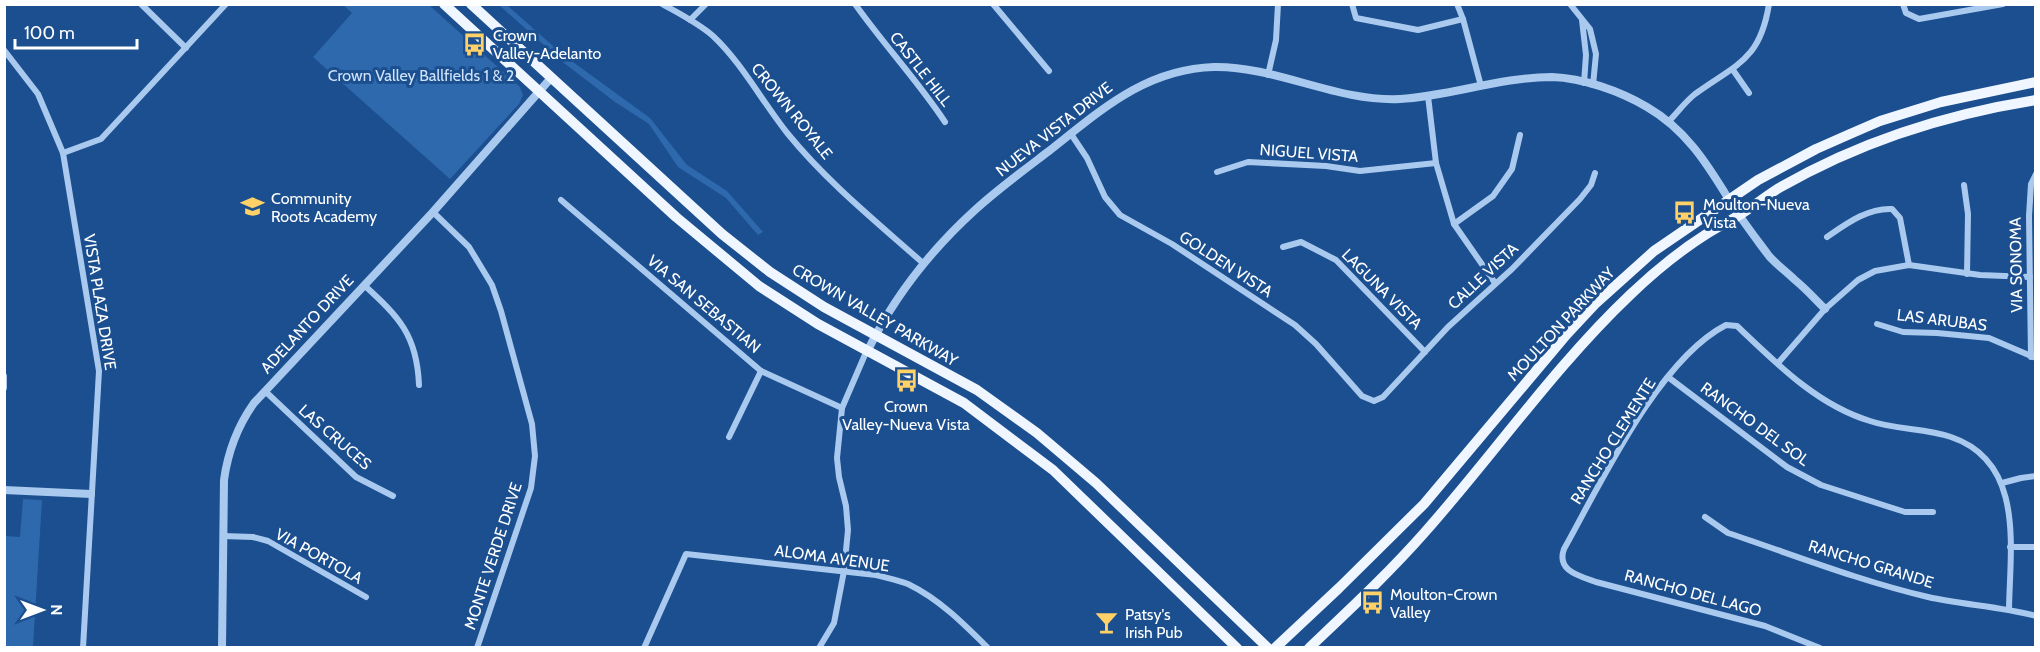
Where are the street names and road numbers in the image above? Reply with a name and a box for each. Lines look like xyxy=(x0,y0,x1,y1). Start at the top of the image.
street label: CASTLE HILL xyxy=(886,28,956,110)
street label: CROWN ROYALE xyxy=(747,59,837,163)
street label: NUEVA VISTA DRIVE xyxy=(992,78,1116,180)
street label: NIGUEL VISTA xyxy=(1259,140,1359,166)
street label: VIA SONOMA xyxy=(2006,217,2026,313)
street label: GOLDEN VISTA xyxy=(1176,227,1276,301)
street label: VISTA PLAZA DRIVE xyxy=(80,233,120,372)
street label: CALLE VISTA xyxy=(1444,239,1522,313)
street label: LAGUNA VISTA xyxy=(1338,245,1426,333)
street label: VIA SAN SEBASTIAN xyxy=(643,251,765,357)
street label: CROWN VALLEY PARKWAY xyxy=(789,260,962,371)
street label: MOULTON PARKWAY xyxy=(1503,263,1619,385)
street label: ADELANTO DRIVE xyxy=(257,271,358,377)
street label: LAS ARUBAS xyxy=(1896,305,1988,335)
street label: RANCHO CLEMENTE xyxy=(1567,374,1660,508)
street label: RANCHO DEL SOL xyxy=(1697,378,1813,470)
street label: LAS CRUCES xyxy=(295,400,375,474)
street label: MONTE VERDE DRIVE xyxy=(460,480,526,632)
street label: VIA PORTOLA xyxy=(272,524,366,588)
street label: RANCHO GRANDE xyxy=(1806,536,1936,592)
street label: ALOMA AVENUE xyxy=(773,541,891,575)
street label: RANCHO DEL LAGO xyxy=(1623,566,1763,620)

